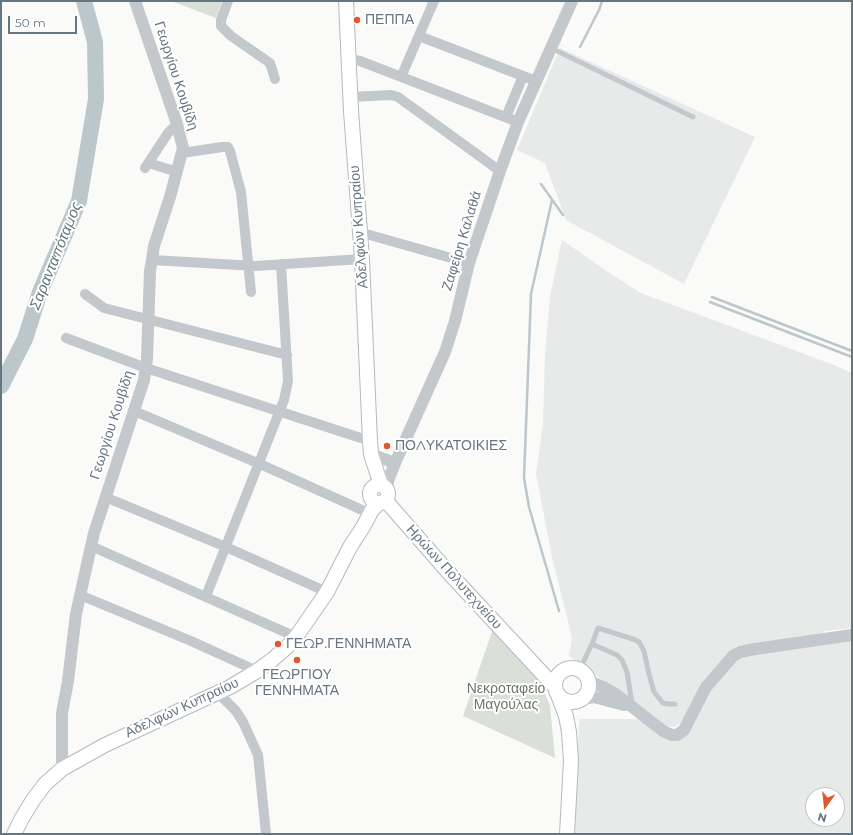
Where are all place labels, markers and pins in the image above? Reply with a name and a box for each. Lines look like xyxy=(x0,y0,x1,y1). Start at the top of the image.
place label: ΠΕΠΠΑ xyxy=(365,12,414,28)
marker: ΠΕΠΠΑ xyxy=(352,15,362,25)
place label: ΠΟΛΥΚΑΤΟΙΚΙΕΣ xyxy=(395,438,507,454)
marker: ΠΟΛΥΚΑΤΟΙΚΙΕΣ xyxy=(382,441,392,451)
place label: ΓΕΩΡ.ΓΕΝΝΗΜΑΤΑ xyxy=(286,636,411,652)
marker: ΓΕΩΡ.ΓΕΝΝΗΜΑΤΑ xyxy=(273,639,283,649)
marker: ΓΕΩΡΓΙΟΥ ΓΕΝΝΗΜΑΤΑ xyxy=(292,655,302,665)
place label: ΓΕΩΡΓΙΟΥ ΓΕΝΝΗΜΑΤΑ xyxy=(255,667,339,700)

